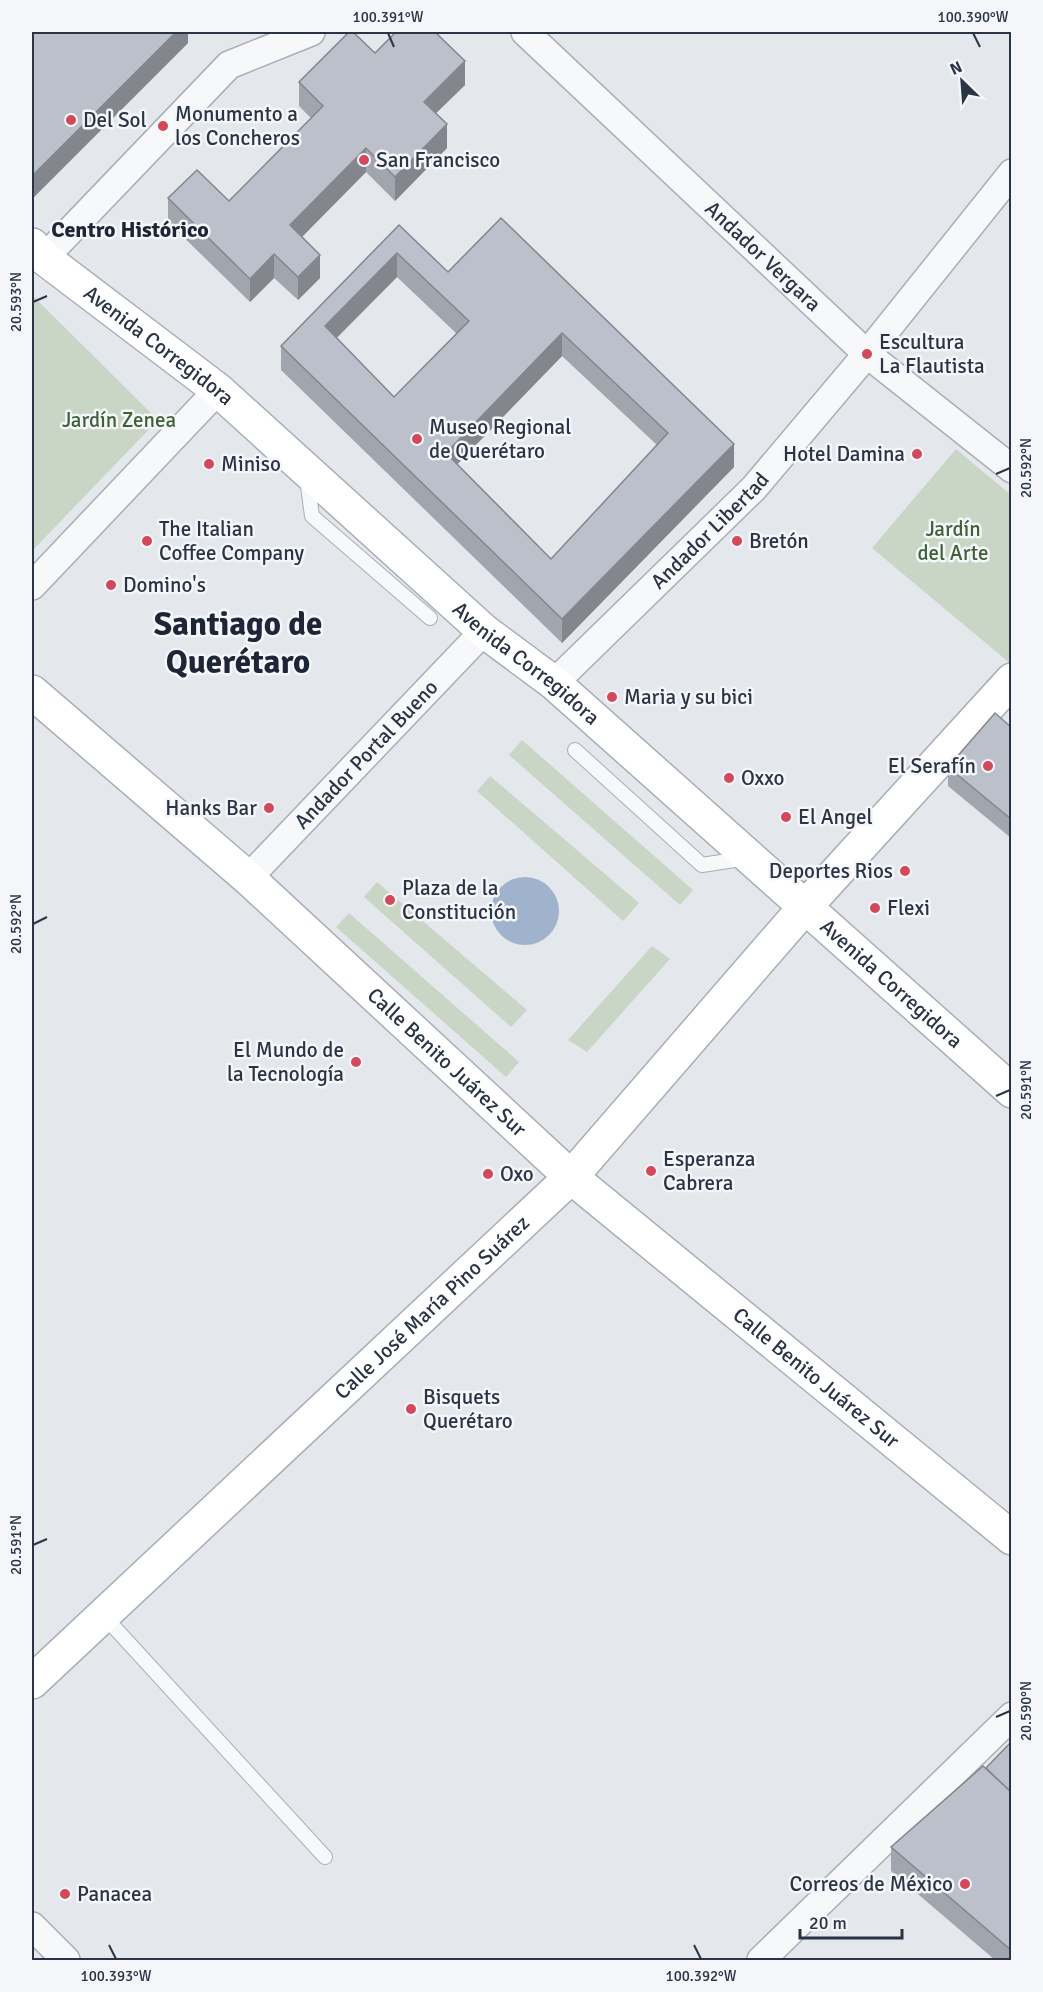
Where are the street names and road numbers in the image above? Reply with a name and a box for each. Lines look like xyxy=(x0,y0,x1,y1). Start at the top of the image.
street label: Andador Vergara xyxy=(700,195,826,317)
street label: Avenida Corregidora xyxy=(79,280,239,411)
street label: Andador Libertad xyxy=(645,467,775,594)
street label: Avenida Corregidora xyxy=(447,596,605,730)
street label: Andador Portal Bueno xyxy=(289,674,443,834)
street label: Avenida Corregidora xyxy=(815,913,968,1054)
street label: Calle Benito Juárez Sur xyxy=(362,982,532,1142)
street label: Calle José María Pino Suárez xyxy=(329,1210,535,1405)
street label: Calle Benito Juárez Sur xyxy=(728,1302,905,1454)

